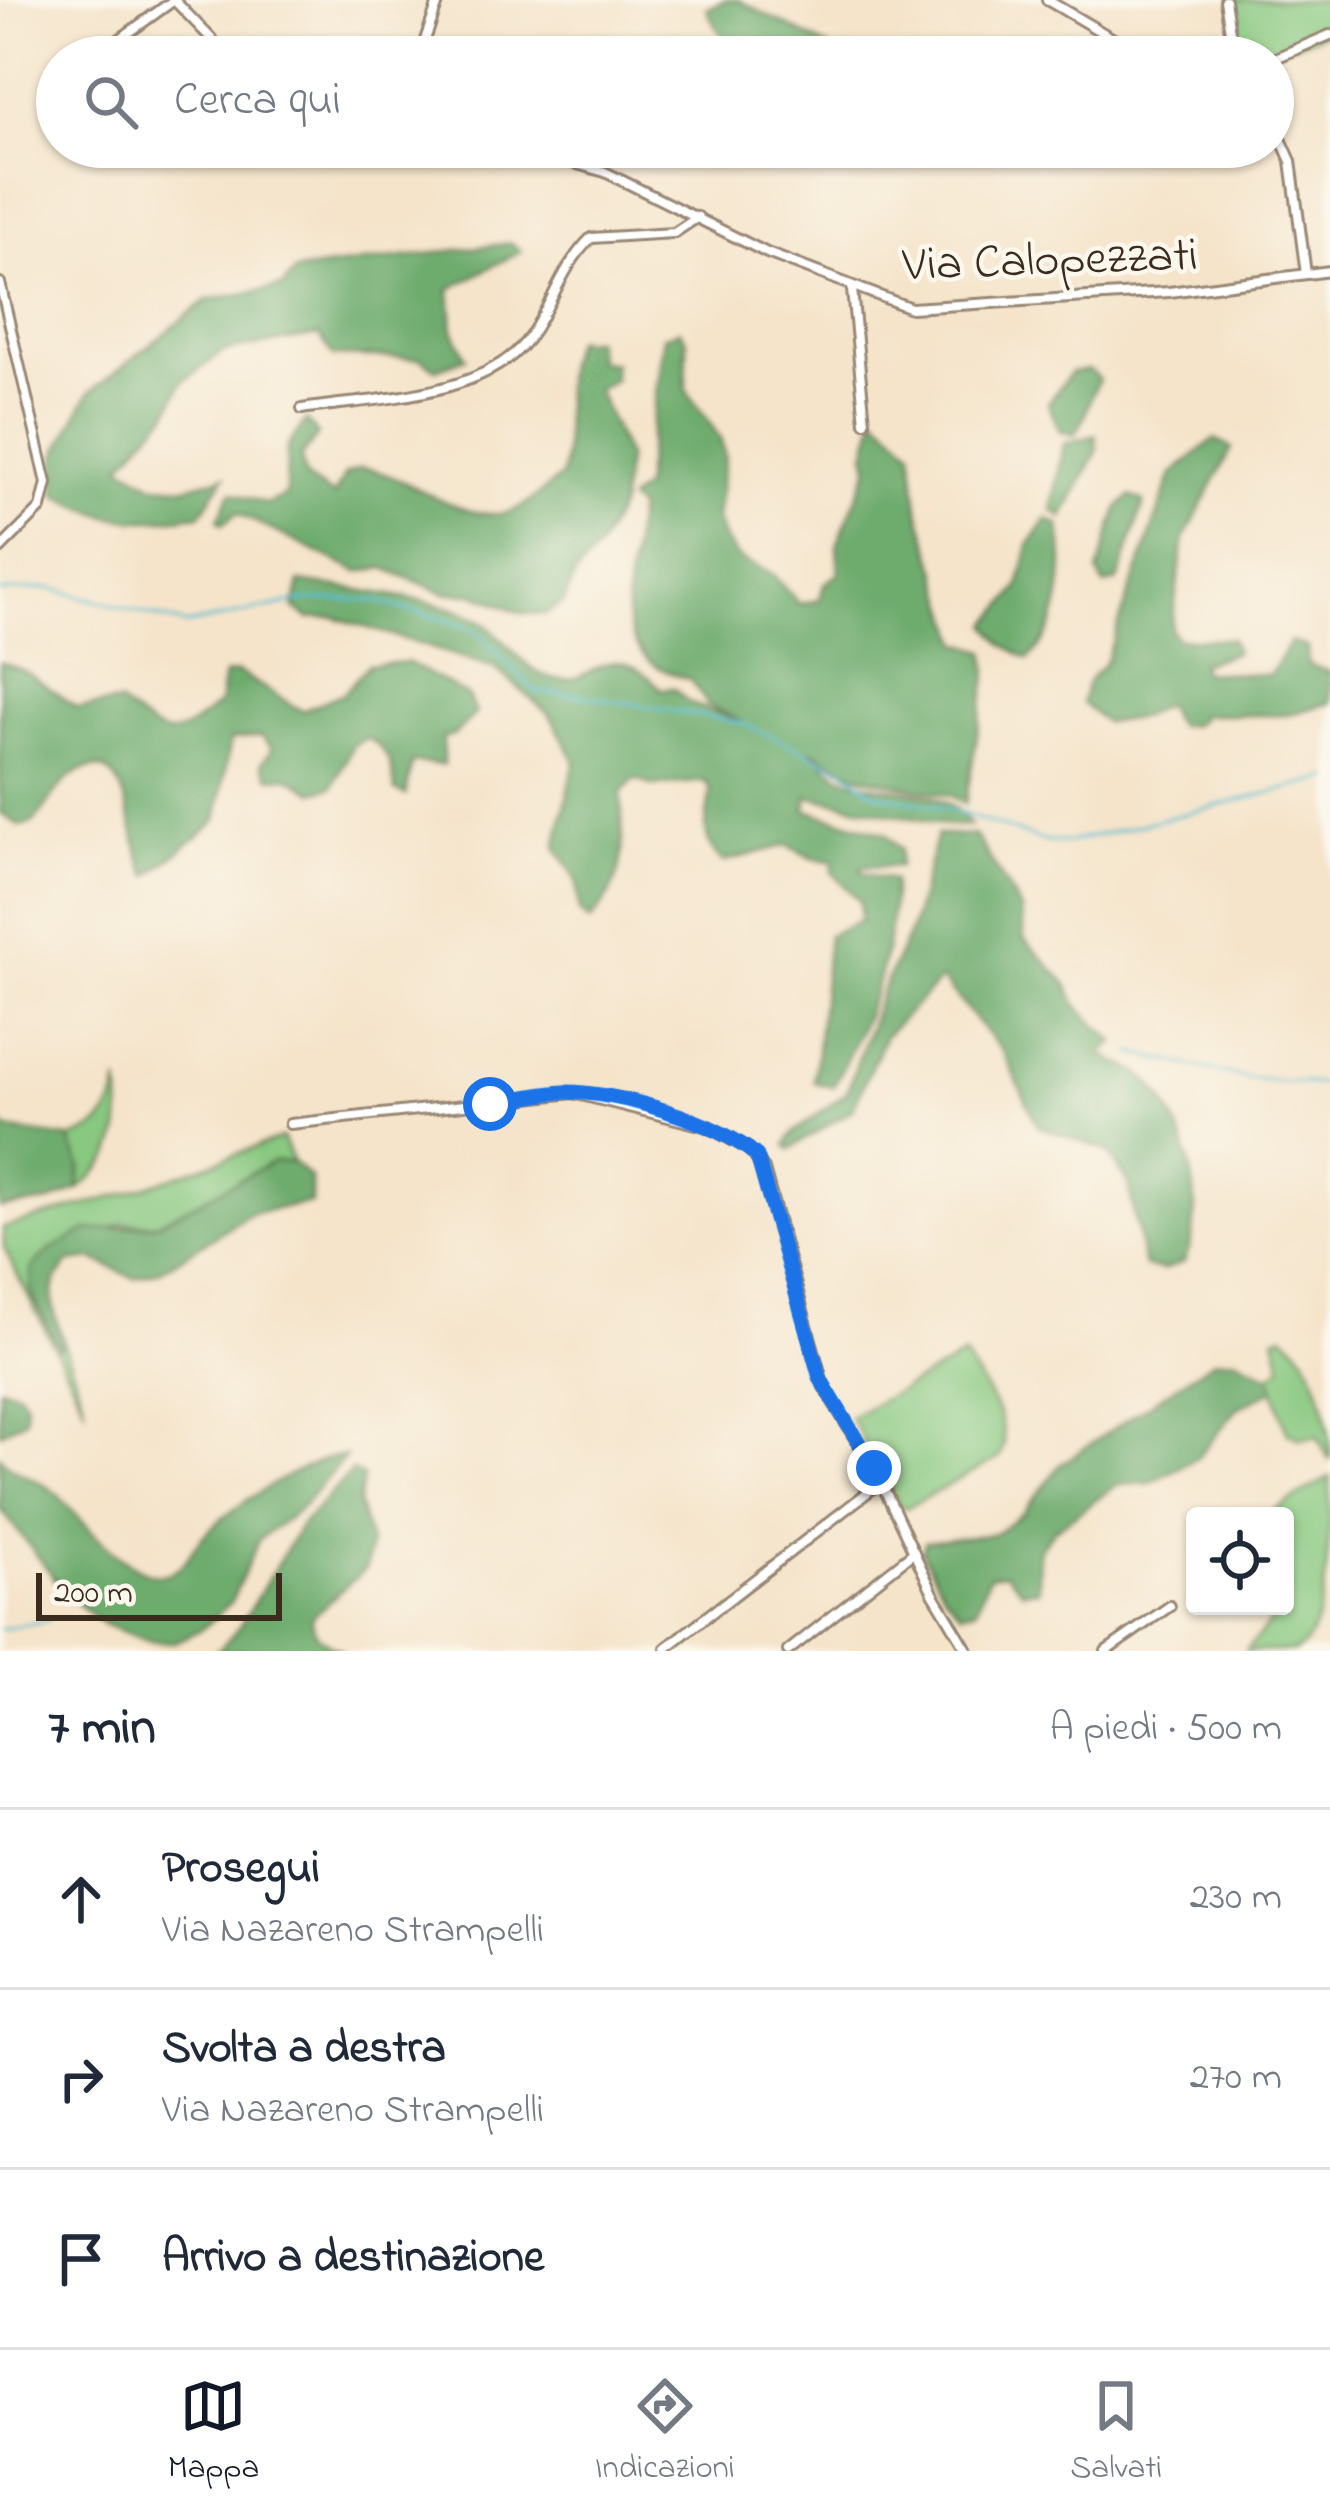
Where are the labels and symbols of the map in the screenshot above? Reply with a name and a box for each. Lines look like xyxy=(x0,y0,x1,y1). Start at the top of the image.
street label: Via Calopezzati xyxy=(900,222,1199,302)
route start xyxy=(463,1077,517,1131)
route end xyxy=(847,1441,901,1495)
scale bar xyxy=(36,1567,282,1620)

